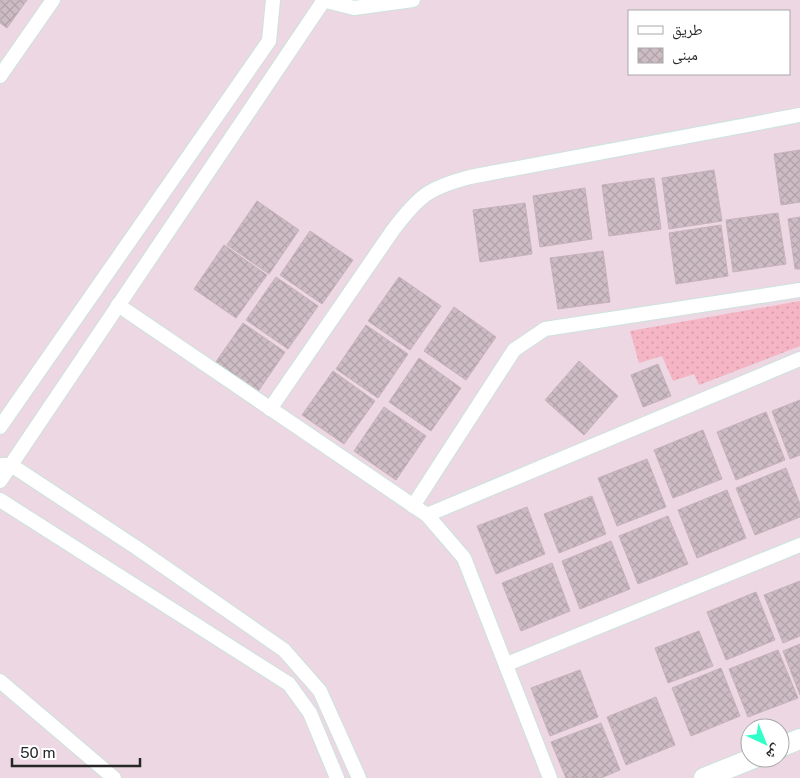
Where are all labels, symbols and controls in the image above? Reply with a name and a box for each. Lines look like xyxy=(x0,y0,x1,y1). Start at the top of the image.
legend xyxy=(628,10,790,75)
text: طريق xyxy=(672,21,703,40)
text: مبنى xyxy=(672,46,698,65)
north arrow xyxy=(740,718,790,768)
scale bar xyxy=(12,736,140,768)
text: ش xyxy=(762,741,785,763)
text: 50 m xyxy=(20,744,55,761)

